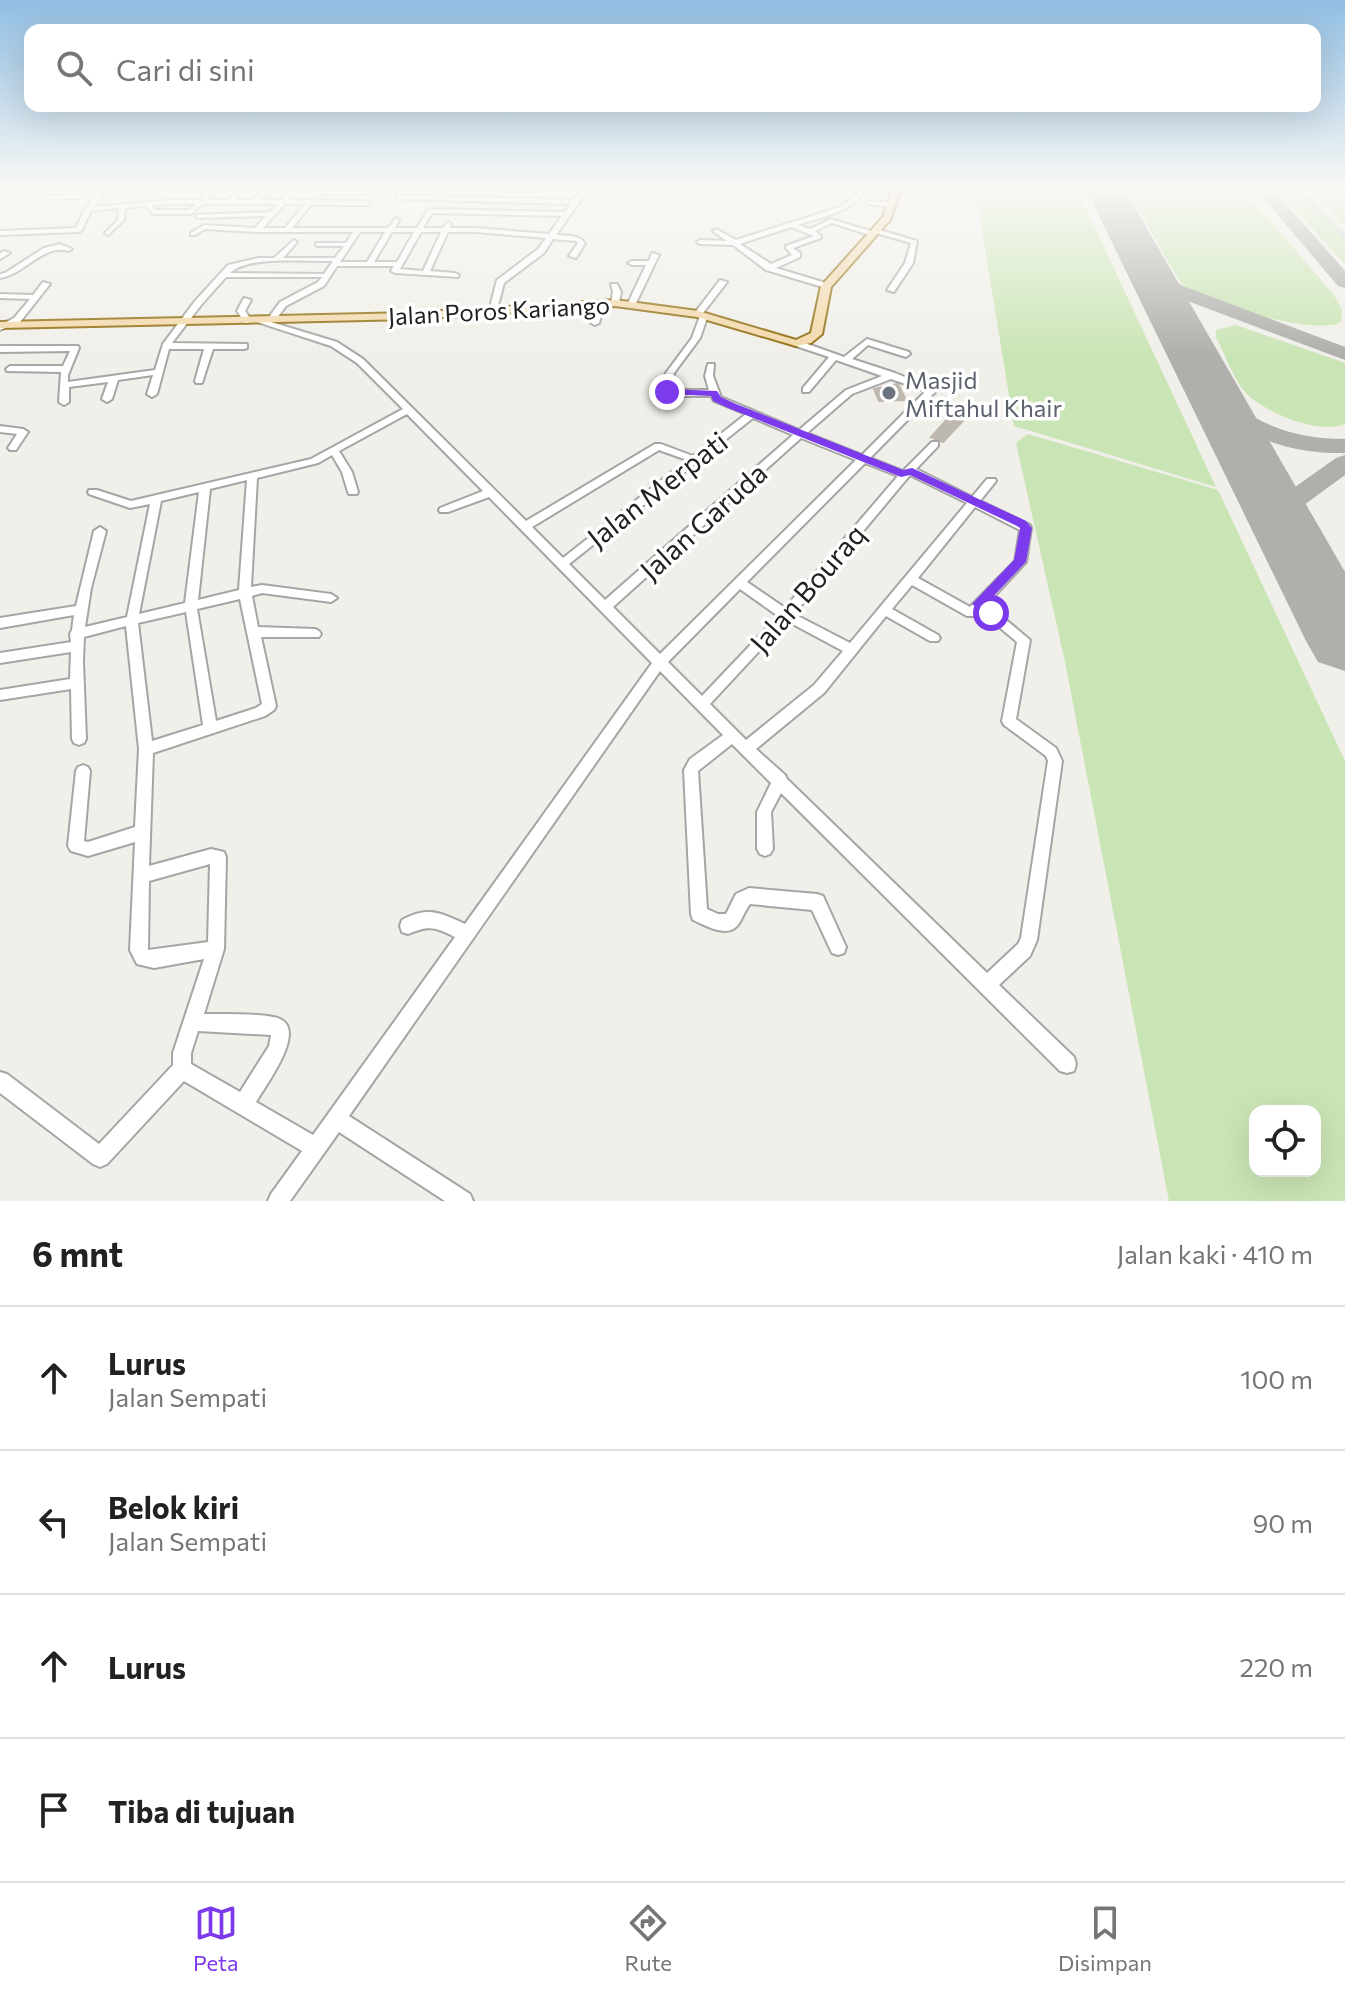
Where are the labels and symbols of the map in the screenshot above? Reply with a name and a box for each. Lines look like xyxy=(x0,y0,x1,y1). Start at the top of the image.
street label: Jalan Poros Kariango xyxy=(387,290,611,330)
place label: Masjid Miftahul Khair xyxy=(905,365,1062,422)
route end xyxy=(649,374,685,410)
marker: Masjid Miftahul Khair xyxy=(880,384,898,402)
street label: Jalan Merpati xyxy=(580,424,734,554)
street label: Jalan Garuda xyxy=(633,455,773,587)
street label: Jalan Bouraq xyxy=(742,517,872,659)
route start xyxy=(973,595,1009,631)

